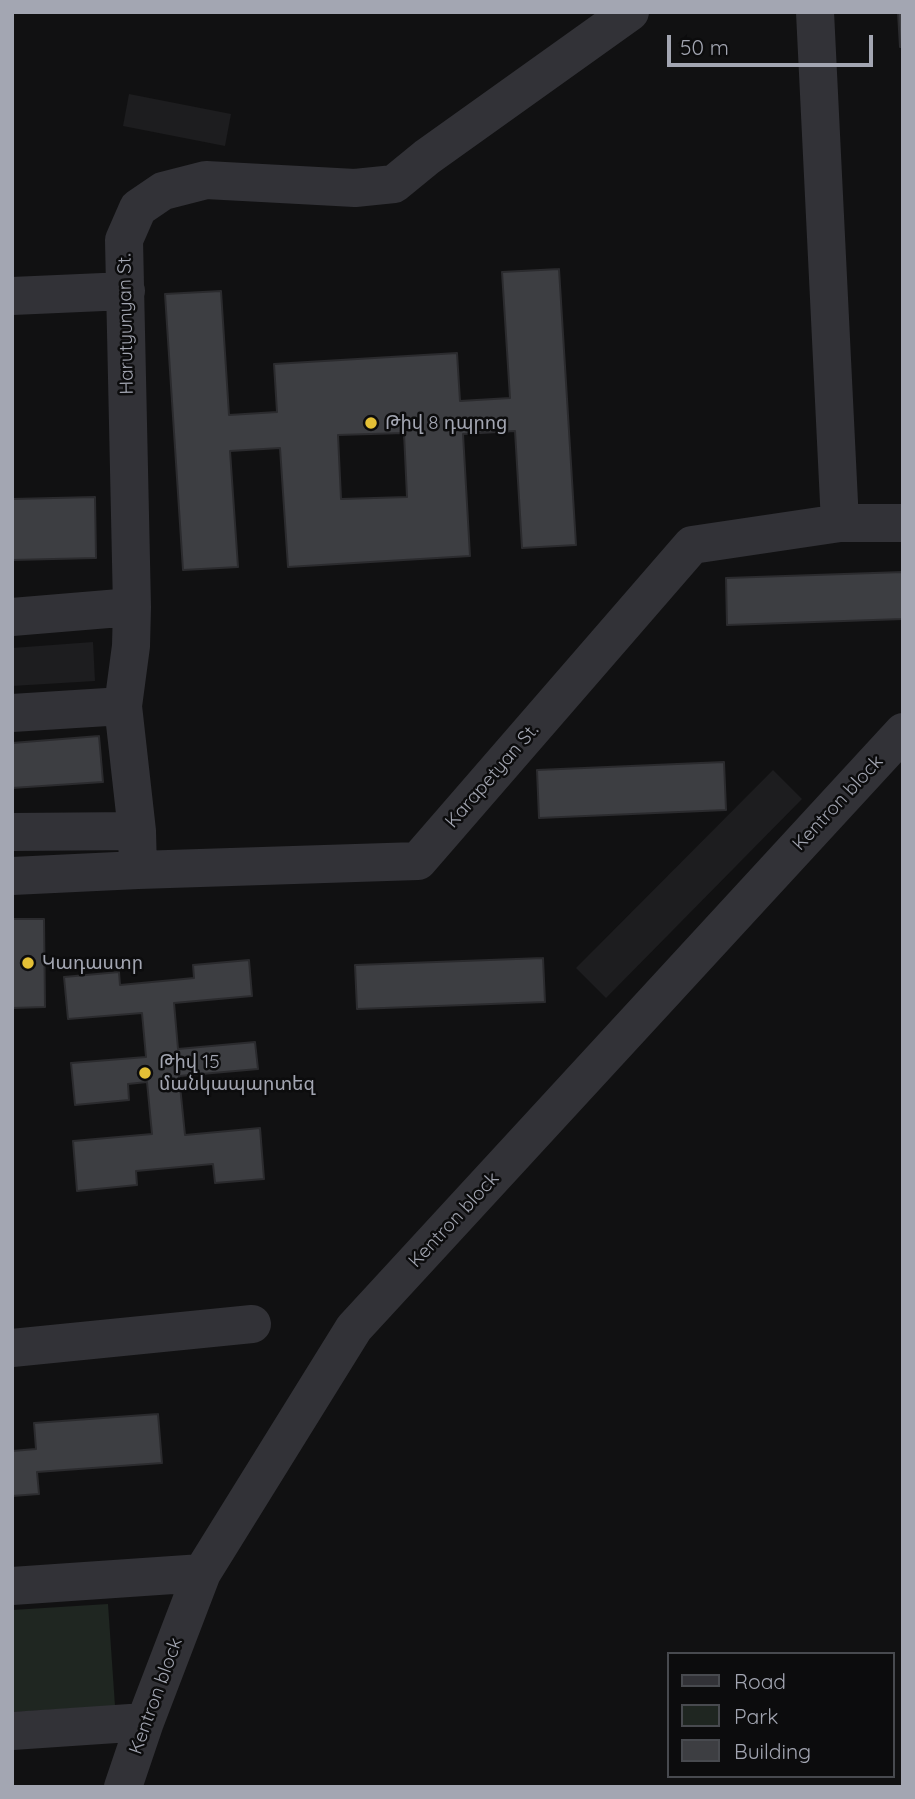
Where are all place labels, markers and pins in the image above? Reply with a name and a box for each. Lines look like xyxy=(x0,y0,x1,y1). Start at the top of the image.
place label: Թիվ 8 դպրոց xyxy=(385,412,507,434)
marker: Թիվ 8 դպրոց xyxy=(363,415,379,431)
place label: Կադաստր xyxy=(42,952,143,974)
marker: Կադաստր xyxy=(20,955,36,971)
place label: Թիվ 15 մանկապարտեզ xyxy=(159,1051,315,1095)
marker: Թիվ 15 մանկապարտեզ xyxy=(137,1065,153,1081)

